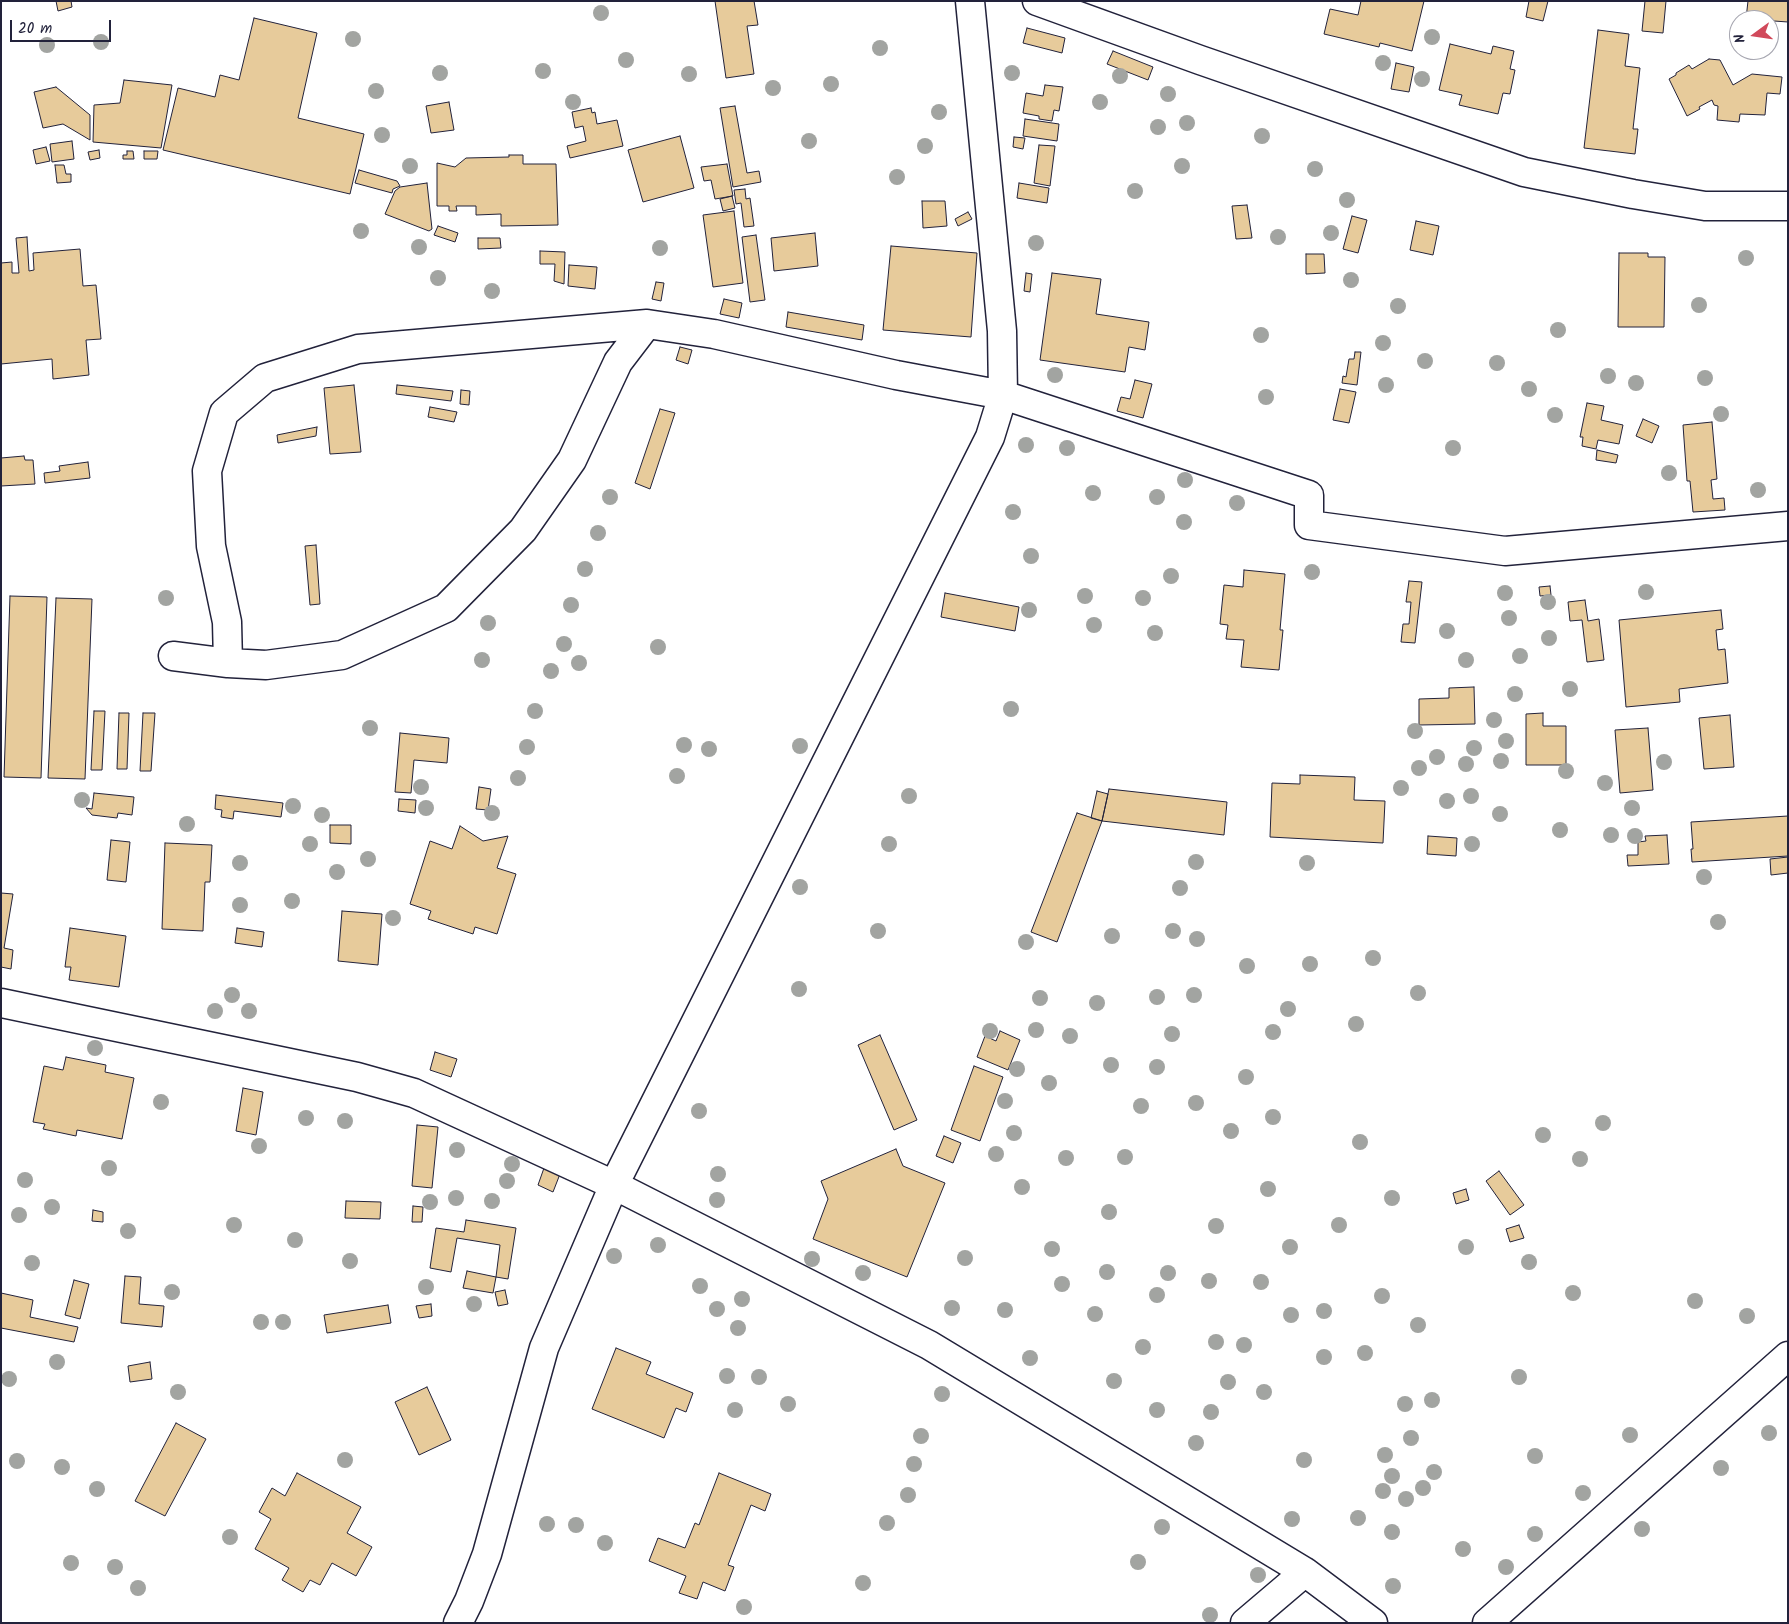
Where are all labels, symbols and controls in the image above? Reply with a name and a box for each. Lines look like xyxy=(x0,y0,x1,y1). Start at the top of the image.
scale bar xyxy=(12,10,114,42)
north arrow xyxy=(1729,10,1779,60)
text: 20 m xyxy=(18,17,52,41)
text: N xyxy=(1729,31,1752,45)

